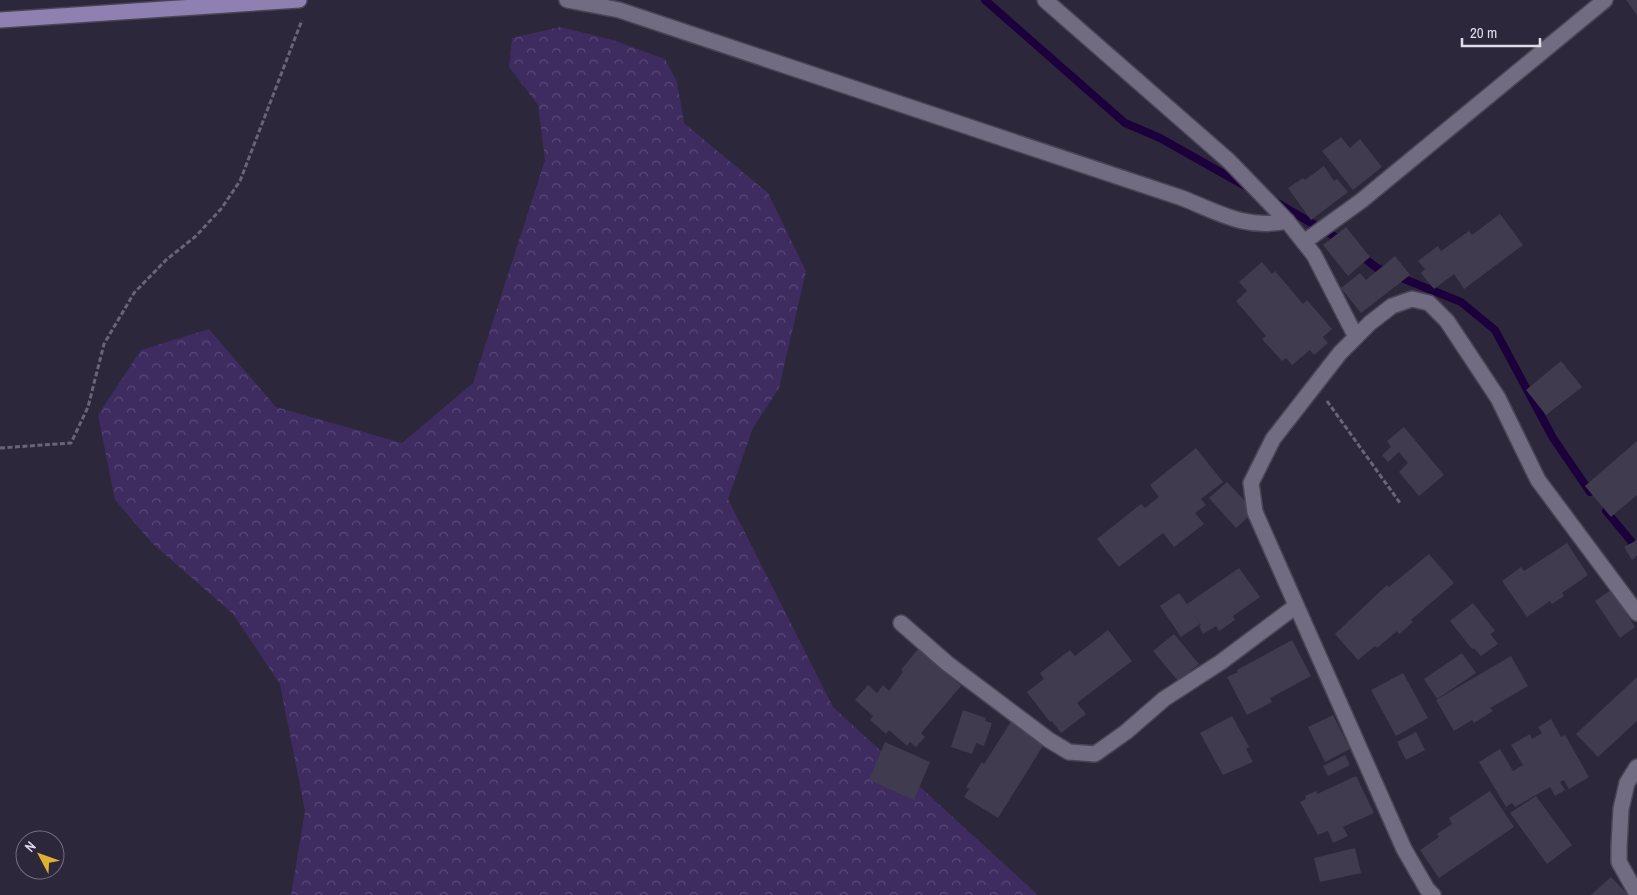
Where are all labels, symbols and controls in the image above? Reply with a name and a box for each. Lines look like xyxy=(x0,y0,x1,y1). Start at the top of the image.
scale bar xyxy=(1462,15,1540,47)
text: 20 m xyxy=(1470,22,1497,43)
north arrow xyxy=(15,830,65,880)
text: N xyxy=(21,837,40,856)

